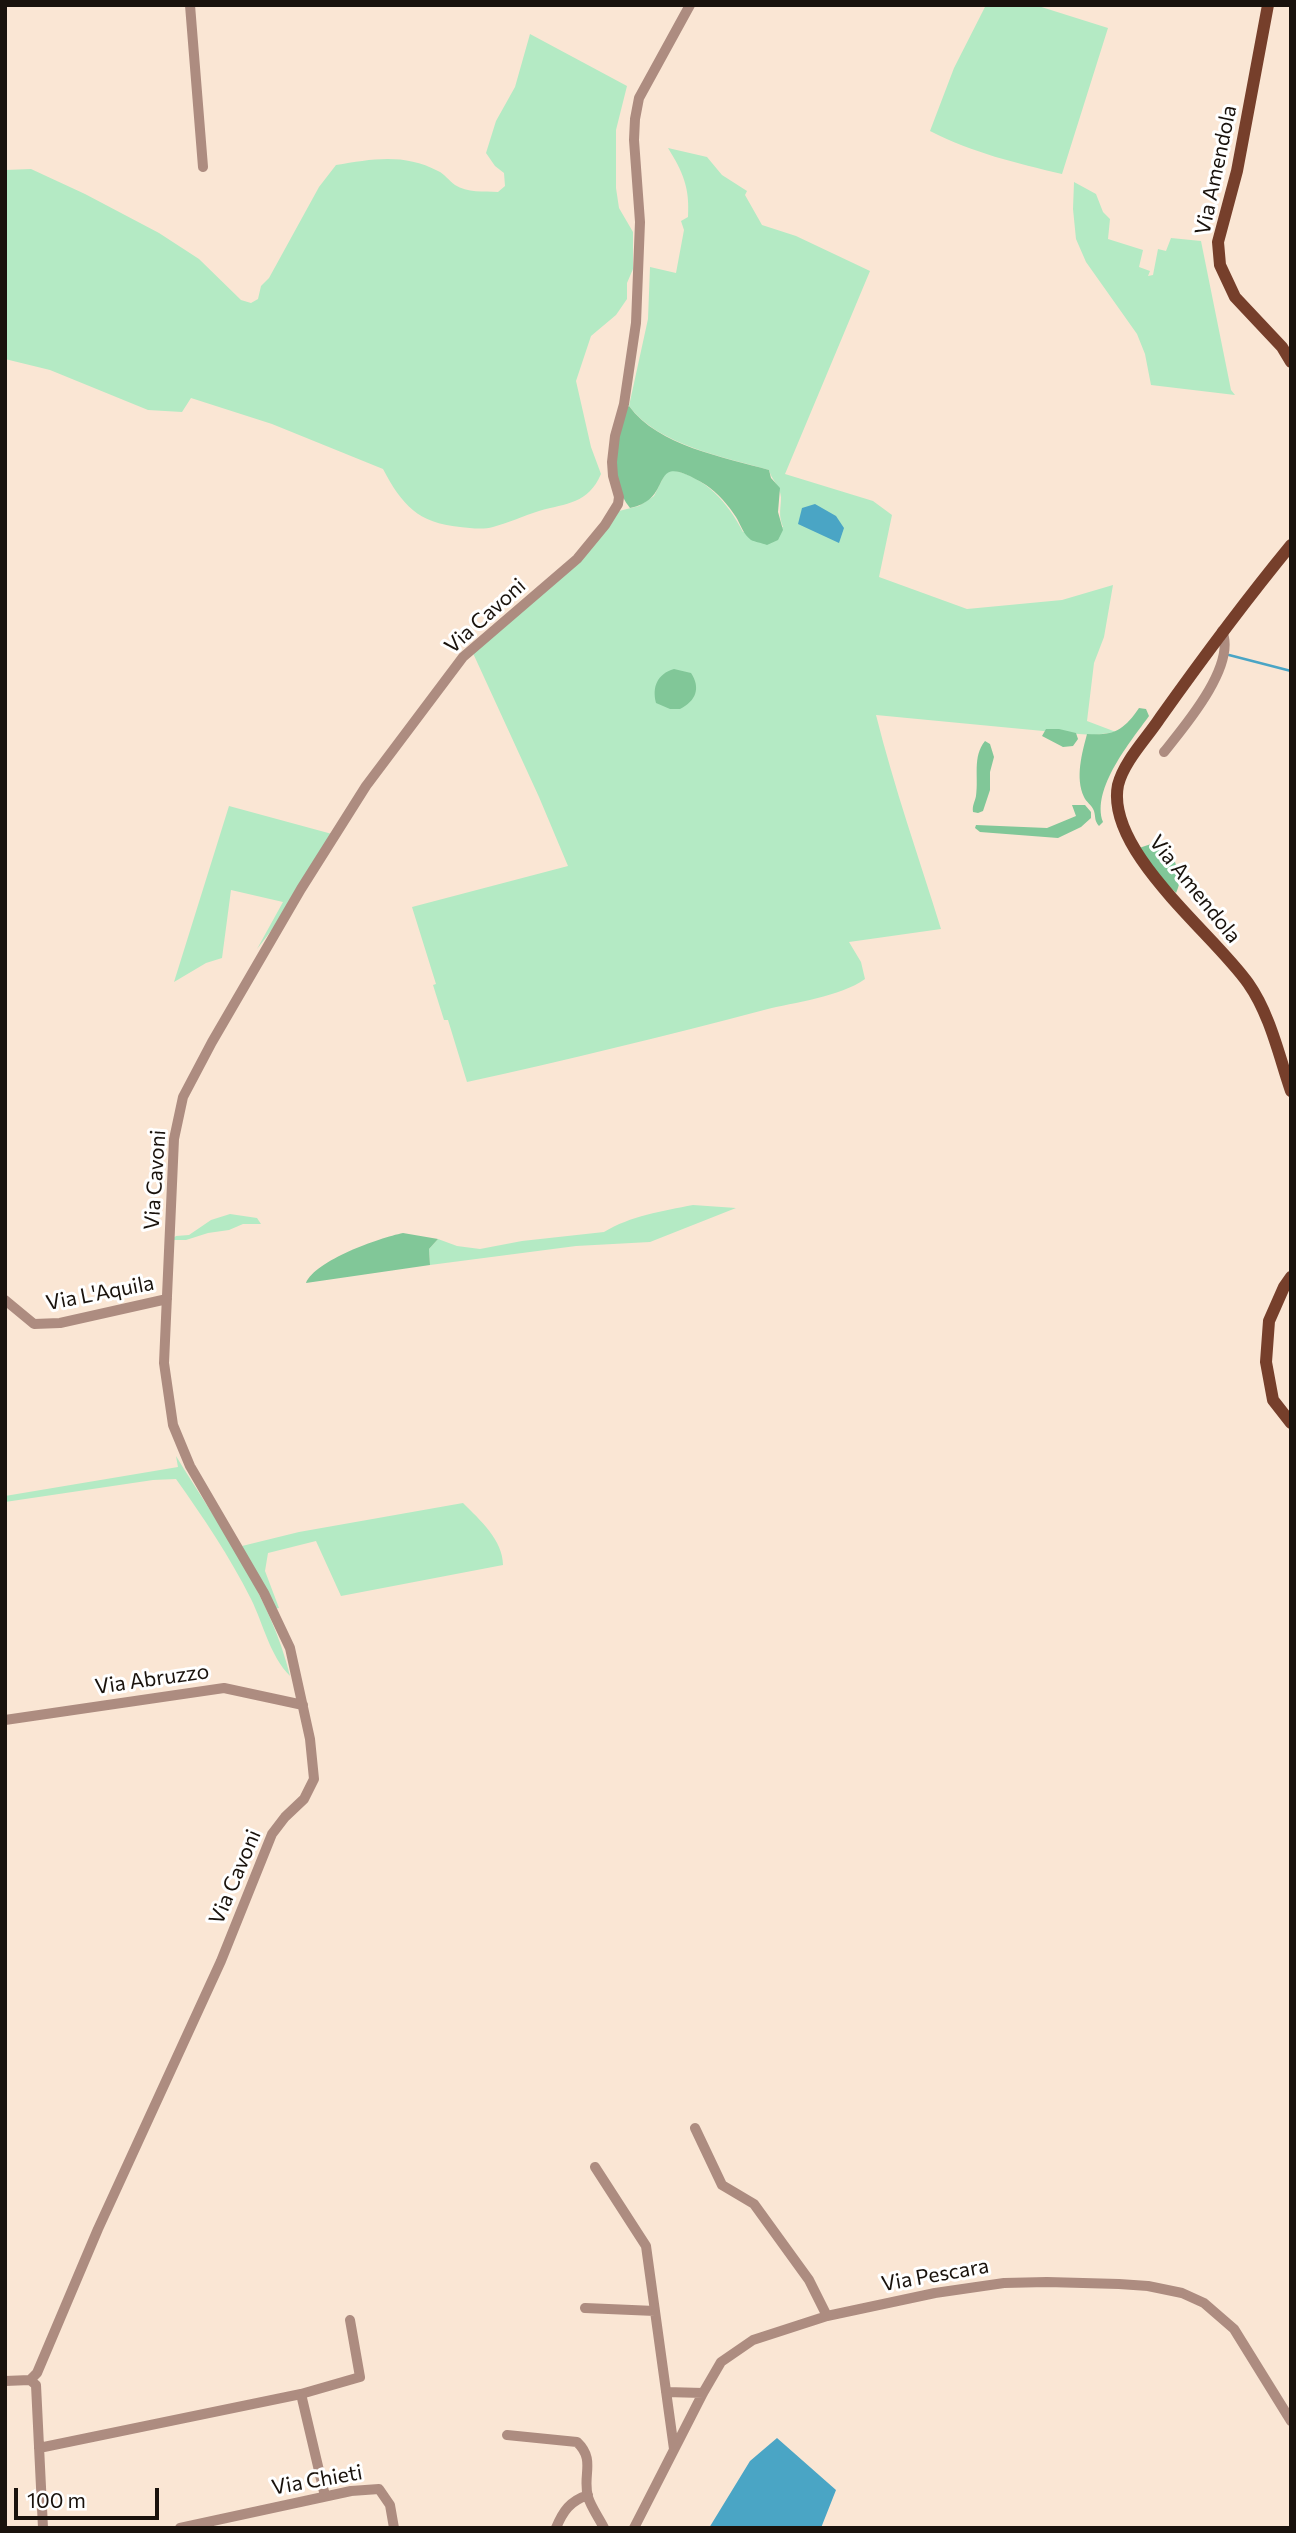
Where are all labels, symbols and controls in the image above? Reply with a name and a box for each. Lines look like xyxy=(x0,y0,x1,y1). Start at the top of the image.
street label: Via Amendola xyxy=(1190,103,1242,237)
street label: Via Cavoni xyxy=(439,573,531,659)
street label: Via Amendola xyxy=(1144,830,1246,948)
street label: Via Cavoni xyxy=(139,1129,171,1231)
street label: Via L'Aquila xyxy=(44,1270,156,1316)
street label: Via Abruzzo xyxy=(93,1659,211,1699)
street label: Via Cavoni xyxy=(204,1826,266,1928)
street label: Via Pescara xyxy=(879,2253,991,2297)
street label: Via Chieti xyxy=(270,2460,364,2500)
scale bar xyxy=(18,2474,163,2518)
text: 100 m xyxy=(27,2487,86,2512)

